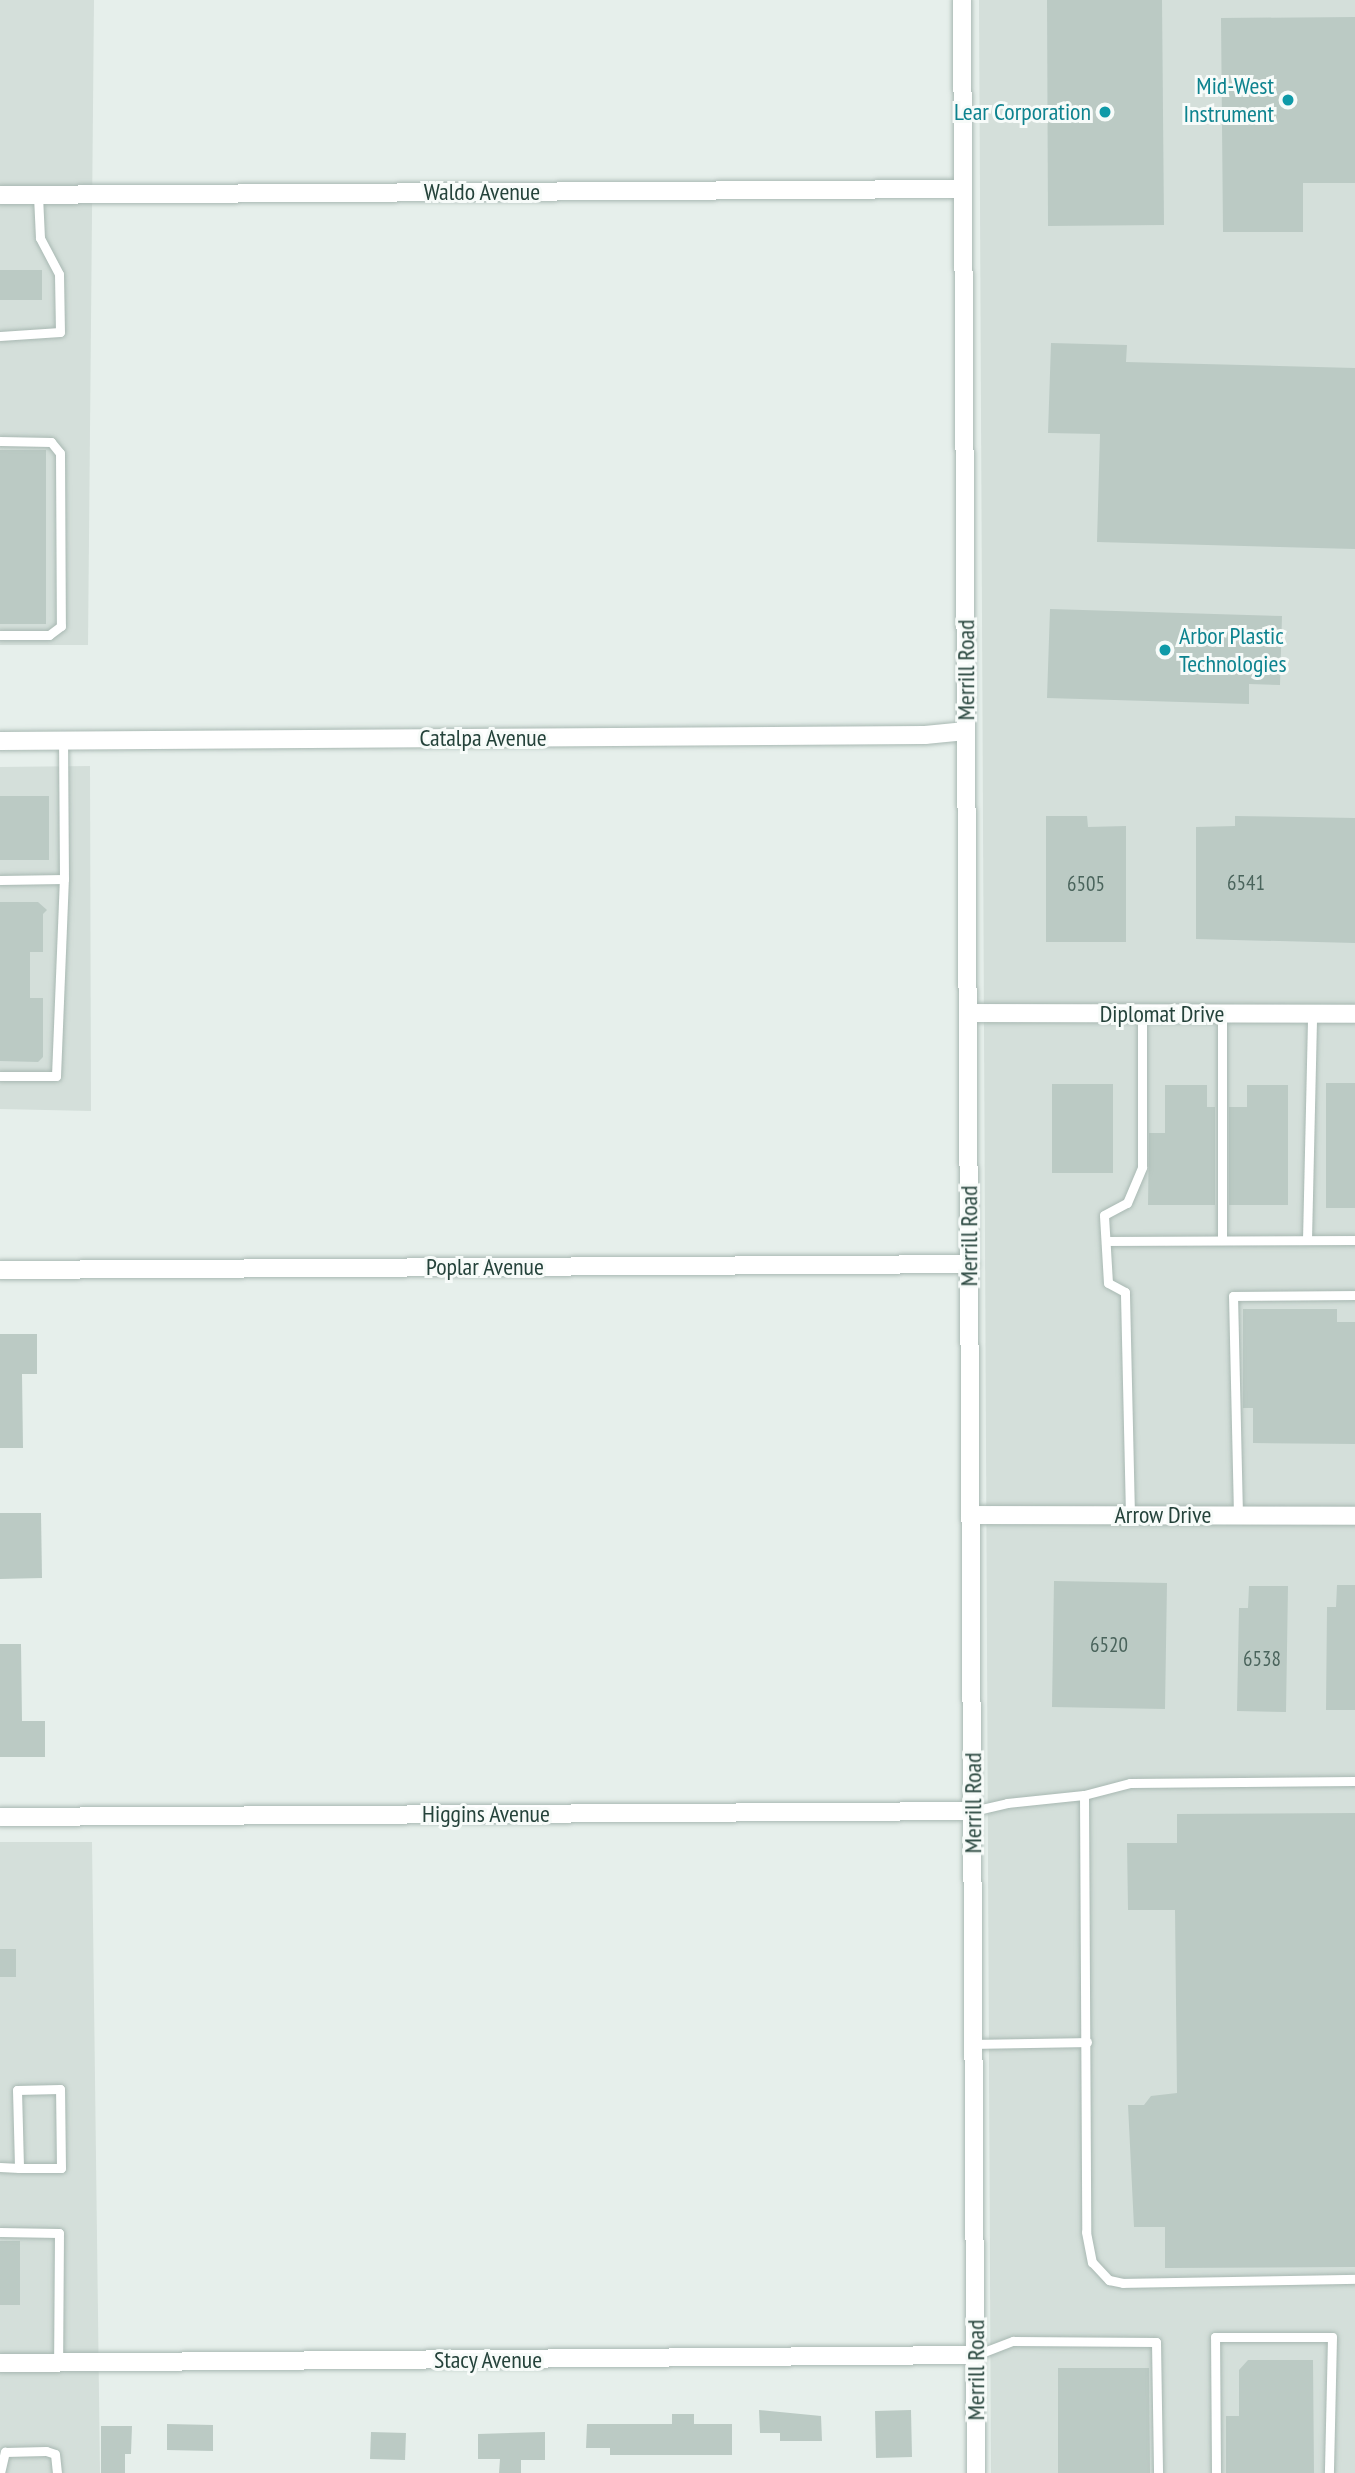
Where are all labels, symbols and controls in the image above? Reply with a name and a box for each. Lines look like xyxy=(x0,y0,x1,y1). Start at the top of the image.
place label: Mid-West Instrument xyxy=(1183,72,1274,128)
marker: Mid-West Instrument xyxy=(1280,92,1296,108)
place label: Lear Corporation xyxy=(954,98,1091,126)
marker: Lear Corporation xyxy=(1097,104,1113,120)
street label: Waldo Avenue xyxy=(423,178,541,206)
street label: Merrill Road xyxy=(952,620,980,720)
place label: Arbor Plastic Technologies xyxy=(1179,622,1287,678)
marker: Arbor Plastic Technologies xyxy=(1157,642,1173,658)
street label: Catalpa Avenue xyxy=(419,724,547,752)
house number: 6541 xyxy=(1227,870,1265,896)
house number: 6505 xyxy=(1067,871,1105,897)
street label: Diplomat Drive xyxy=(1100,1000,1224,1028)
street label: Merrill Road xyxy=(955,1186,983,1286)
street label: Poplar Avenue xyxy=(426,1253,544,1281)
street label: Arrow Drive xyxy=(1114,1501,1212,1529)
house number: 6520 xyxy=(1090,1632,1128,1658)
house number: 6538 xyxy=(1243,1646,1281,1672)
street label: Merrill Road xyxy=(959,1753,987,1853)
street label: Higgins Avenue xyxy=(422,1800,550,1828)
street label: Merrill Road xyxy=(962,2320,990,2420)
street label: Stacy Avenue xyxy=(433,2346,543,2374)

